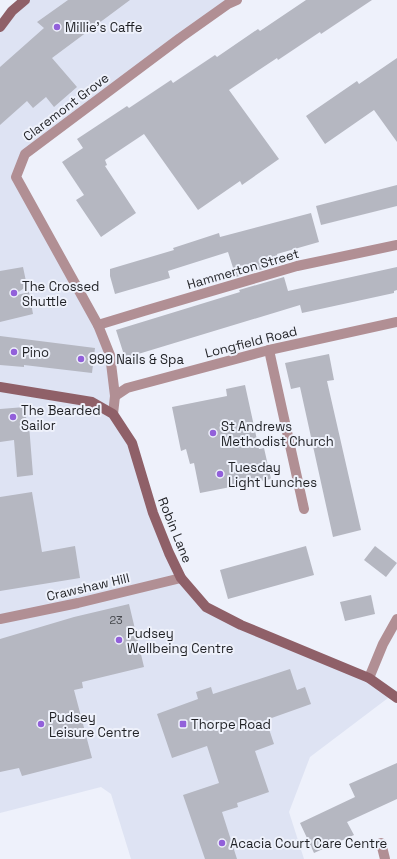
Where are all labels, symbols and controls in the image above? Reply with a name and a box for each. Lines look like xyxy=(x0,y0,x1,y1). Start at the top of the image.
place label: Millie's Caffe xyxy=(65,19,142,36)
marker: Millie's Caffe xyxy=(52,22,62,32)
street label: Claremont Grove xyxy=(20,69,112,145)
street label: Hammerton Street xyxy=(185,245,301,293)
place label: The Crossed Shuttle xyxy=(22,278,99,310)
marker: The Crossed Shuttle xyxy=(9,288,19,298)
street label: Longfield Road xyxy=(203,322,299,362)
place label: Pino xyxy=(22,344,49,361)
marker: Pino xyxy=(9,347,19,357)
place label: 999 Nails & Spa xyxy=(89,351,184,368)
marker: 999 Nails & Spa xyxy=(76,354,86,364)
place label: The Bearded Sailor xyxy=(21,402,101,434)
marker: The Bearded Sailor xyxy=(8,412,18,422)
place label: St Andrews Methodist Church xyxy=(221,418,334,450)
marker: St Andrews Methodist Church xyxy=(208,428,218,438)
place label: Tuesday Light Lunches xyxy=(228,459,317,491)
marker: Tuesday Light Lunches xyxy=(215,469,225,479)
street label: Robin Lane xyxy=(154,495,196,565)
street label: Crawshaw Hill xyxy=(45,569,131,605)
house number: 23 xyxy=(109,613,123,627)
place label: Pudsey Wellbeing Centre xyxy=(127,625,233,657)
marker: Pudsey Wellbeing Centre xyxy=(114,635,124,645)
place label: Pudsey Leisure Centre xyxy=(49,709,140,741)
place label: Thorpe Road xyxy=(191,716,271,733)
marker: Pudsey Leisure Centre xyxy=(36,719,46,729)
marker: Thorpe Road xyxy=(178,719,188,729)
place label: Acacia Court Care Centre xyxy=(230,835,387,852)
marker: Acacia Court Care Centre xyxy=(217,838,227,848)

